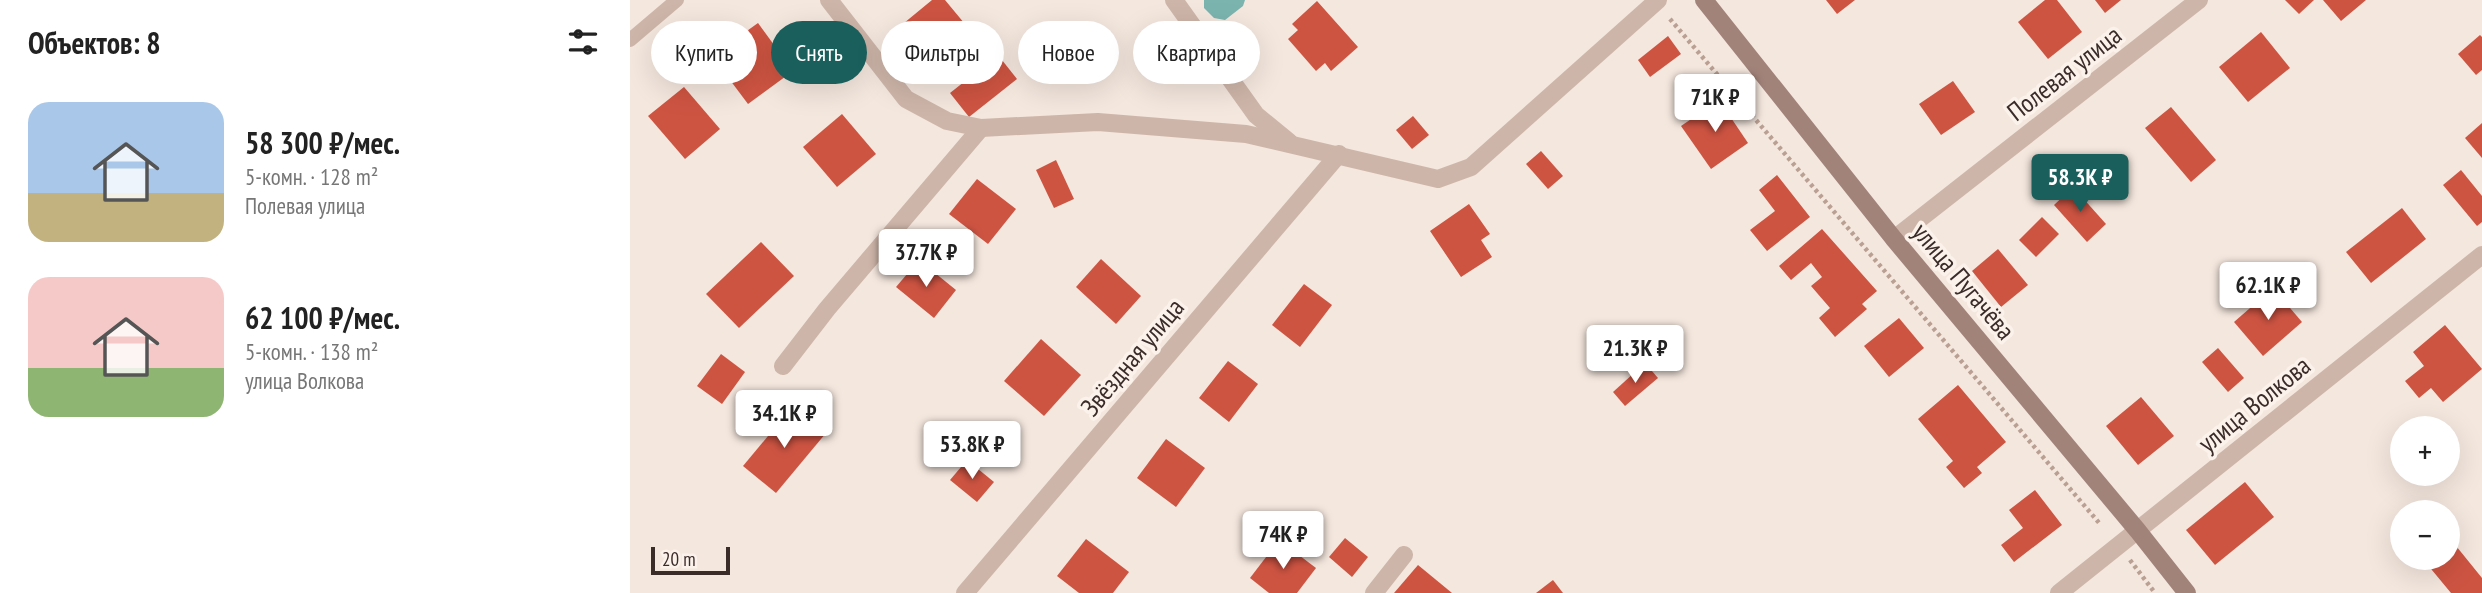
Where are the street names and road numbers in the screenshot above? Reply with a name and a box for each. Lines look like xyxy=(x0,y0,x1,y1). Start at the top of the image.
street label: Полевая улица xyxy=(2000,18,2128,128)
street label: улица Пугачёва xyxy=(1906,216,2022,346)
street label: Звёздная улица xyxy=(1073,291,1191,423)
street label: улица Волкова xyxy=(2191,349,2317,459)

